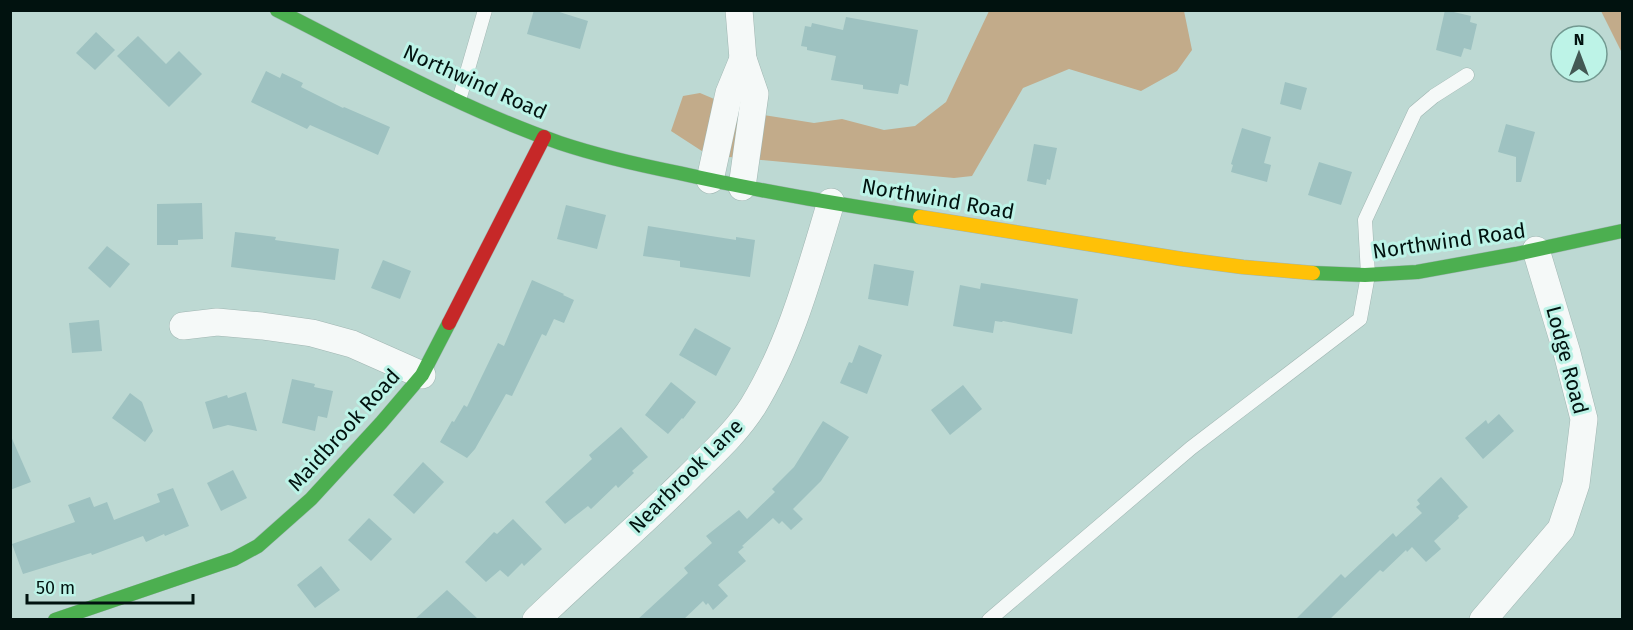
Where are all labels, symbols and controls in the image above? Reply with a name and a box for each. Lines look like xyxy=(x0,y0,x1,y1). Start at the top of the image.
north arrow xyxy=(1549,24,1609,84)
text: N xyxy=(1574,30,1584,49)
street label: Northwind Road xyxy=(399,39,551,125)
street label: Northwind Road xyxy=(860,173,1016,225)
street label: Northwind Road xyxy=(1371,217,1527,265)
street label: Lodge Road xyxy=(1540,303,1594,417)
street label: Maidbrook Road xyxy=(282,364,406,496)
street label: Nearbrook Lane xyxy=(623,413,749,539)
scale bar xyxy=(27,567,194,605)
text: 50 m xyxy=(36,577,75,599)

